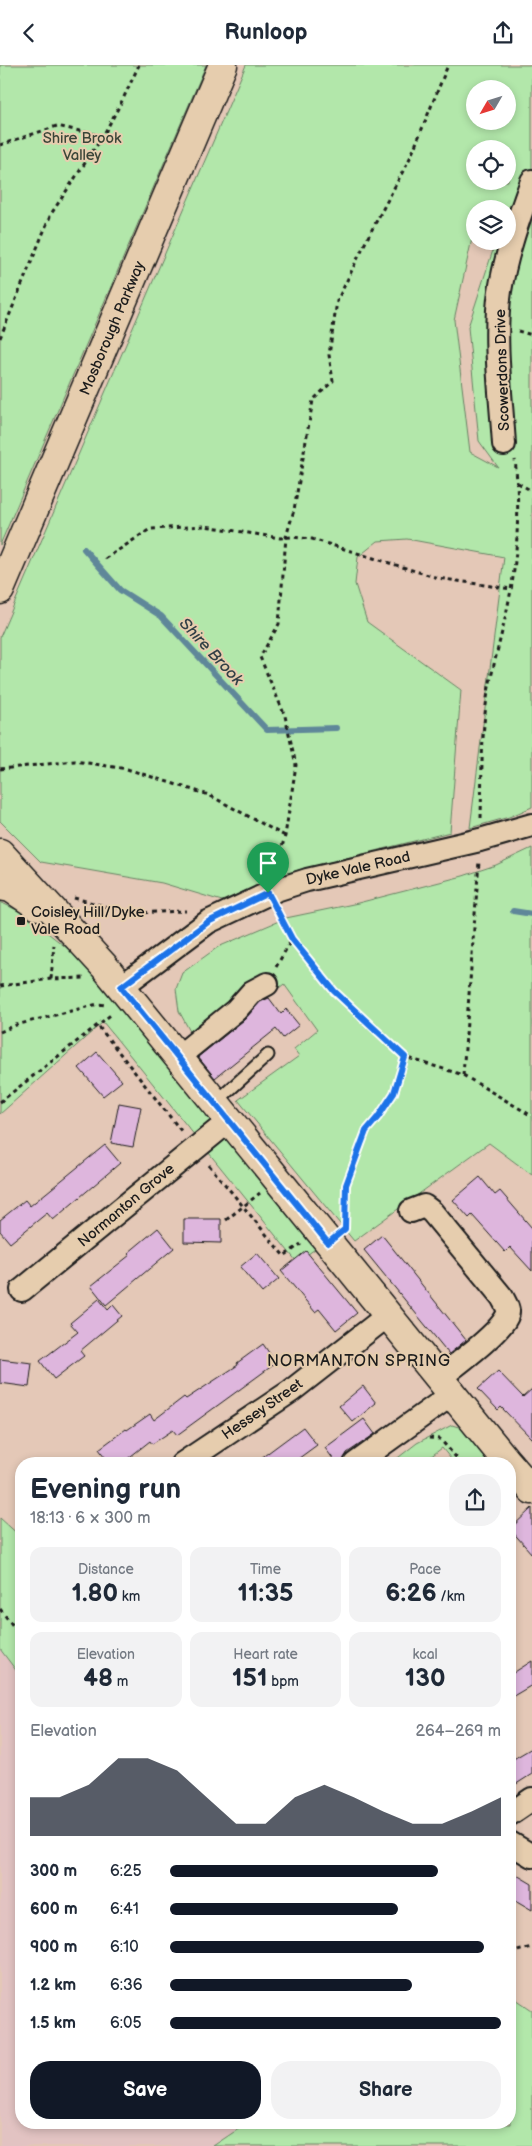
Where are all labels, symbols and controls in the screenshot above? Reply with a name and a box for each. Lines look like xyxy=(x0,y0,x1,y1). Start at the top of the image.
icon: back xyxy=(15,19,43,47)
text: Runloop xyxy=(225,19,307,46)
icon: share xyxy=(489,19,517,47)
north arrow xyxy=(466,80,516,130)
map controls xyxy=(466,80,516,250)
park label: Shire Brook Valley xyxy=(43,129,122,165)
button: locate xyxy=(466,140,516,190)
button: layers xyxy=(466,200,516,250)
street label: Mosborough Parkway xyxy=(76,258,149,398)
street label: Scowerdons Drive xyxy=(491,309,514,431)
water label: Shire Brook xyxy=(175,614,248,690)
pin xyxy=(247,842,289,893)
street label: Dyke Vale Road xyxy=(304,847,412,890)
icon: arrive xyxy=(254,849,282,877)
place label: Coisley Hill/Dyke Vale Road xyxy=(31,903,145,939)
marker: Coisley Hill/Dyke Vale Road xyxy=(15,915,27,927)
street label: Normanton Grove xyxy=(74,1159,179,1251)
district label: NORMANTON SPRING xyxy=(267,1352,451,1371)
street label: Hessey Street xyxy=(218,1374,307,1444)
text: Evening run xyxy=(30,1473,181,1506)
button: share xyxy=(449,1474,501,1526)
text: 18:13 · 6 × 300 m xyxy=(30,1509,150,1528)
text: Distance xyxy=(78,1561,134,1578)
text: Time xyxy=(250,1561,281,1578)
text: Pace xyxy=(409,1561,441,1578)
text: 1.80 xyxy=(71,1578,118,1609)
text: 11:35 xyxy=(237,1578,294,1609)
text: 6:26 xyxy=(385,1578,437,1609)
text: km xyxy=(118,1588,140,1605)
text: /km xyxy=(437,1588,465,1605)
text: Elevation xyxy=(77,1646,135,1663)
text: Heart rate xyxy=(233,1646,298,1663)
text: kcal xyxy=(413,1646,438,1663)
text: 48 xyxy=(83,1663,113,1694)
text: 151 xyxy=(232,1663,268,1694)
text: 130 xyxy=(405,1663,446,1694)
text: m xyxy=(113,1673,128,1690)
text: bpm xyxy=(268,1673,299,1690)
text: Elevation xyxy=(30,1722,97,1741)
text: 264–269 m xyxy=(415,1722,501,1741)
text: 300 m xyxy=(30,1862,77,1881)
text: 6:25 xyxy=(110,1862,142,1881)
text: 600 m xyxy=(30,1900,78,1919)
text: 6:41 xyxy=(110,1900,139,1919)
text: 900 m xyxy=(30,1938,77,1957)
text: 6:10 xyxy=(110,1938,139,1957)
text: 1.2 km xyxy=(30,1976,76,1995)
text: 6:36 xyxy=(110,1976,143,1995)
text: 1.5 km xyxy=(30,2014,76,2033)
text: 6:05 xyxy=(110,2014,142,2033)
button: Save xyxy=(30,2061,261,2119)
button: Share xyxy=(271,2061,501,2119)

